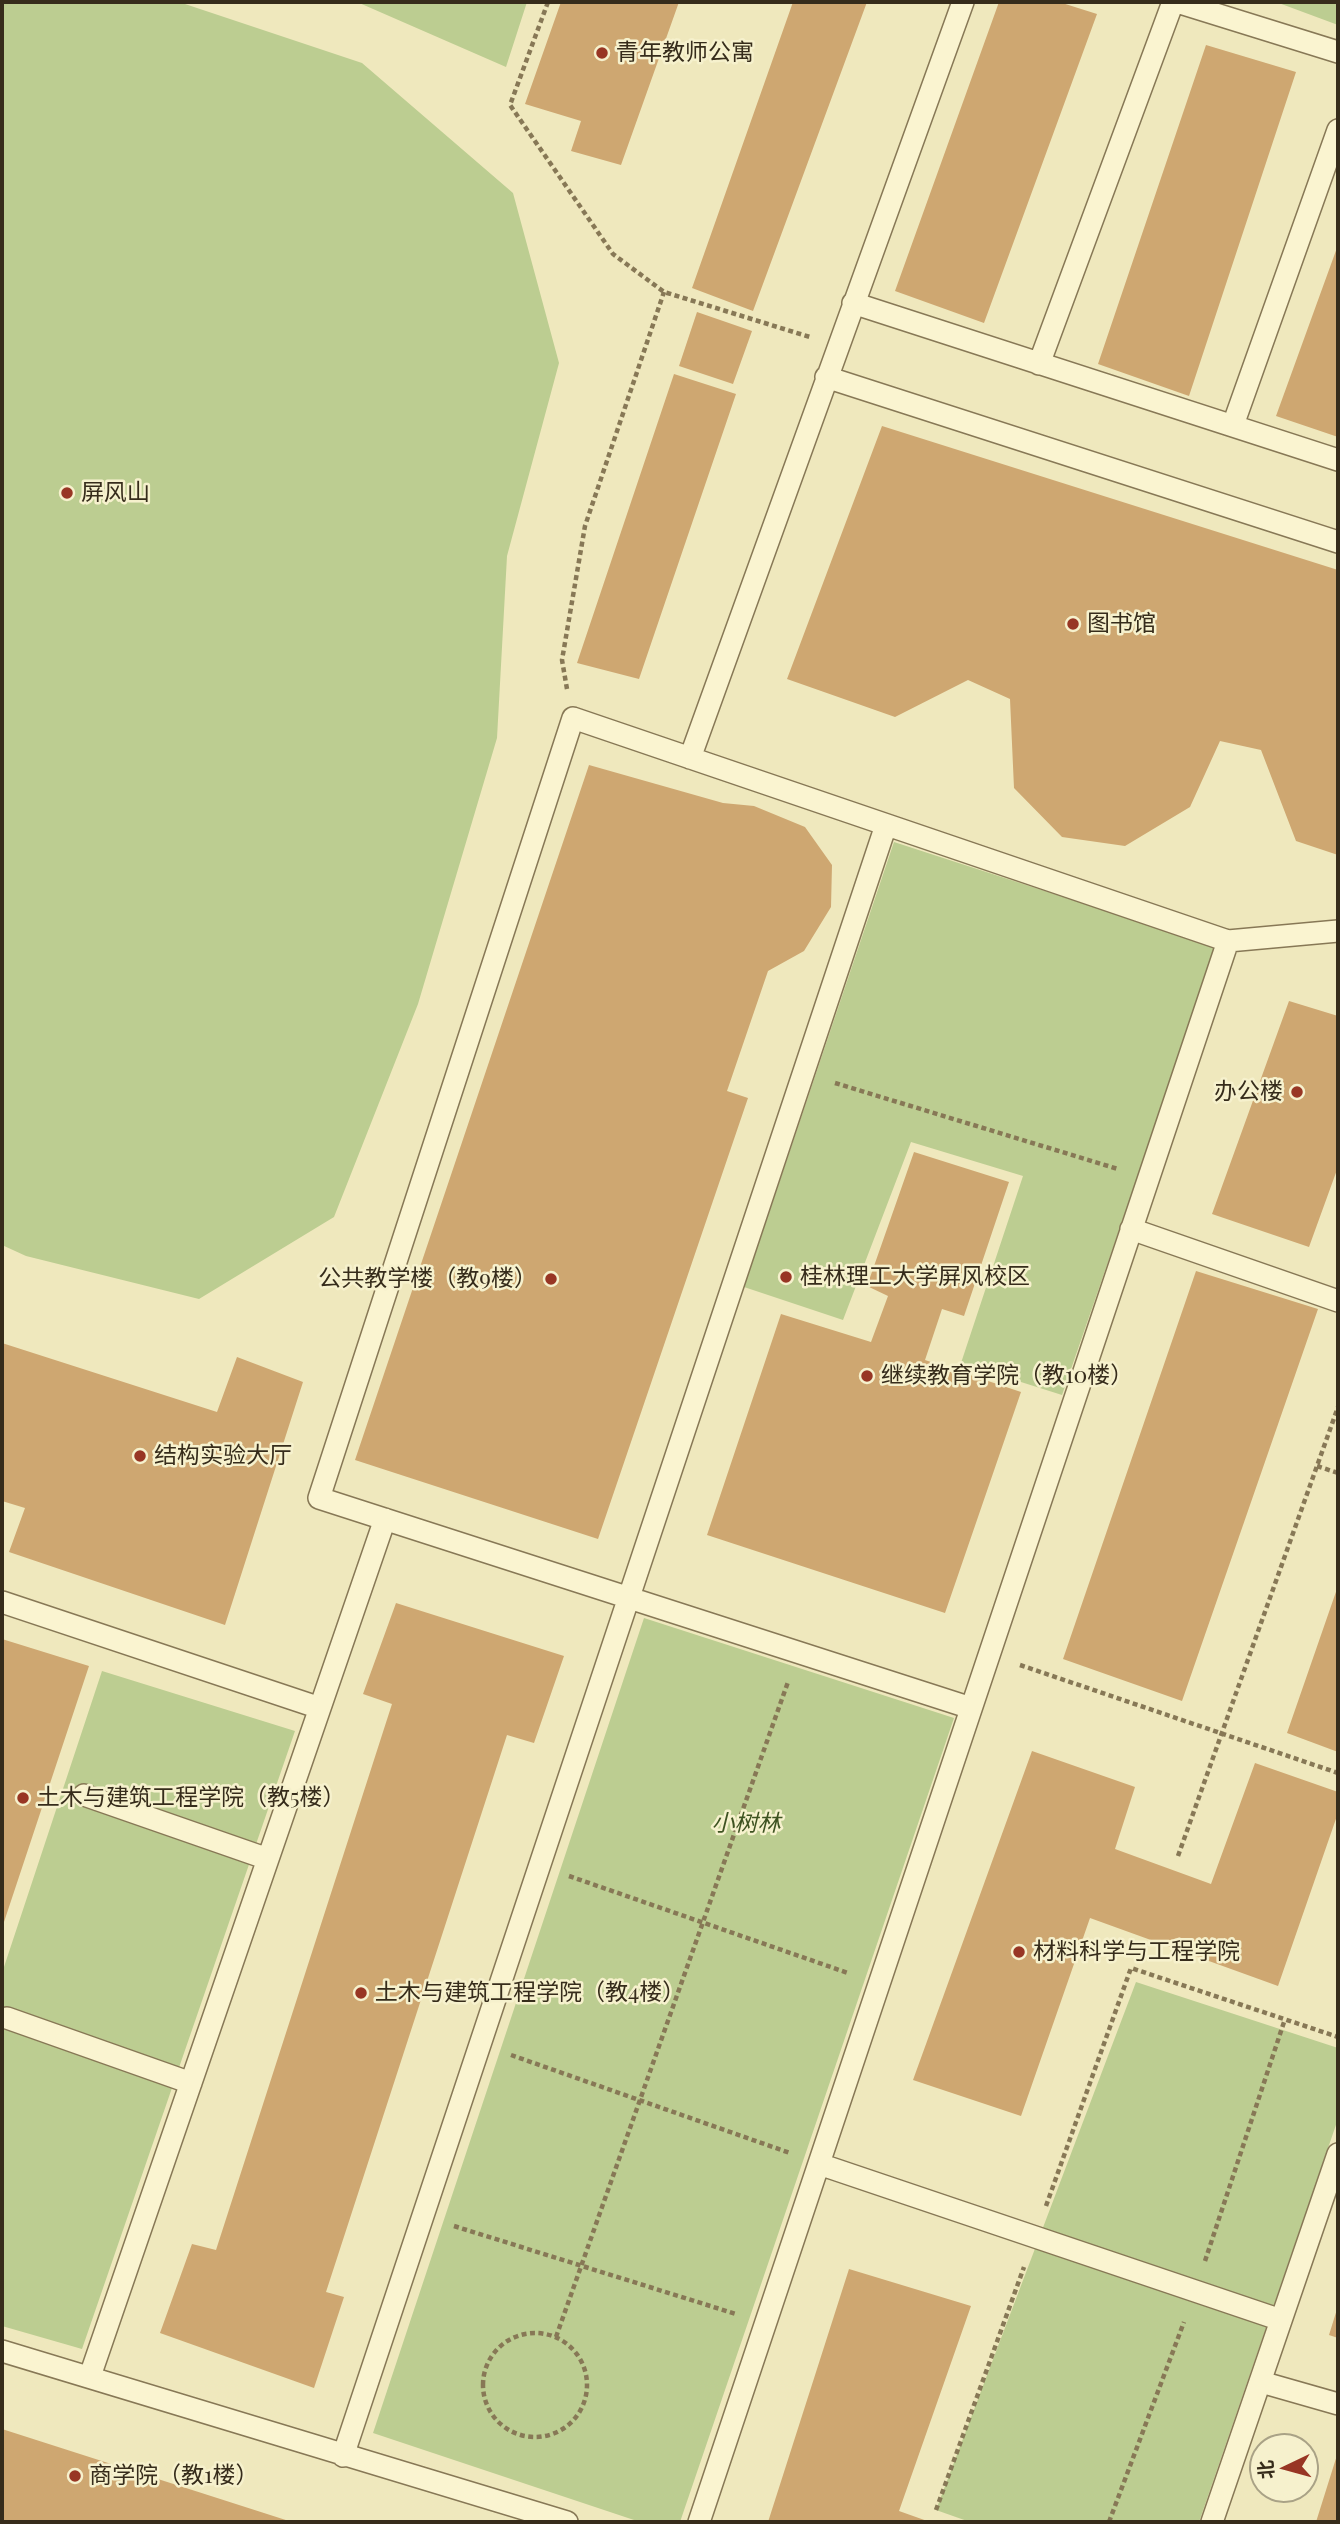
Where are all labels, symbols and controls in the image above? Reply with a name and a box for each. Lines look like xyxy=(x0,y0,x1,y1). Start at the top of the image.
place label: 青年教师公寓 xyxy=(616,39,754,67)
marker: 青年教师公寓 xyxy=(594,45,610,61)
place label: 屏风山 xyxy=(81,479,150,507)
marker: 屏风山 xyxy=(59,485,75,501)
place label: 图书馆 xyxy=(1087,610,1156,638)
marker: 图书馆 xyxy=(1065,616,1081,632)
place label: 办公楼 xyxy=(1214,1078,1283,1106)
marker: 办公楼 xyxy=(1289,1084,1305,1100)
place label: 桂林理工大学屏风校区 xyxy=(800,1263,1030,1291)
place label: 公共教学楼（教9楼） xyxy=(318,1265,537,1293)
marker: 桂林理工大学屏风校区 xyxy=(778,1269,794,1285)
marker: 公共教学楼（教9楼） xyxy=(543,1271,559,1287)
place label: 继续教育学院（教10楼） xyxy=(881,1362,1133,1390)
marker: 继续教育学院（教10楼） xyxy=(859,1368,875,1384)
place label: 结构实验大厅 xyxy=(154,1442,292,1470)
marker: 结构实验大厅 xyxy=(132,1448,148,1464)
place label: 土木与建筑工程学院（教5楼） xyxy=(37,1784,346,1812)
marker: 土木与建筑工程学院（教5楼） xyxy=(15,1790,31,1806)
park label: 小树林 xyxy=(712,1810,780,1838)
place label: 材料科学与工程学院 xyxy=(1033,1938,1240,1966)
marker: 材料科学与工程学院 xyxy=(1011,1944,1027,1960)
place label: 土木与建筑工程学院（教4楼） xyxy=(375,1979,685,2007)
marker: 土木与建筑工程学院（教4楼） xyxy=(353,1985,369,2001)
north arrow xyxy=(1249,2433,1319,2503)
text: 北 xyxy=(1251,2459,1279,2480)
place label: 商学院（教1楼） xyxy=(89,2462,259,2490)
marker: 商学院（教1楼） xyxy=(67,2468,83,2484)

